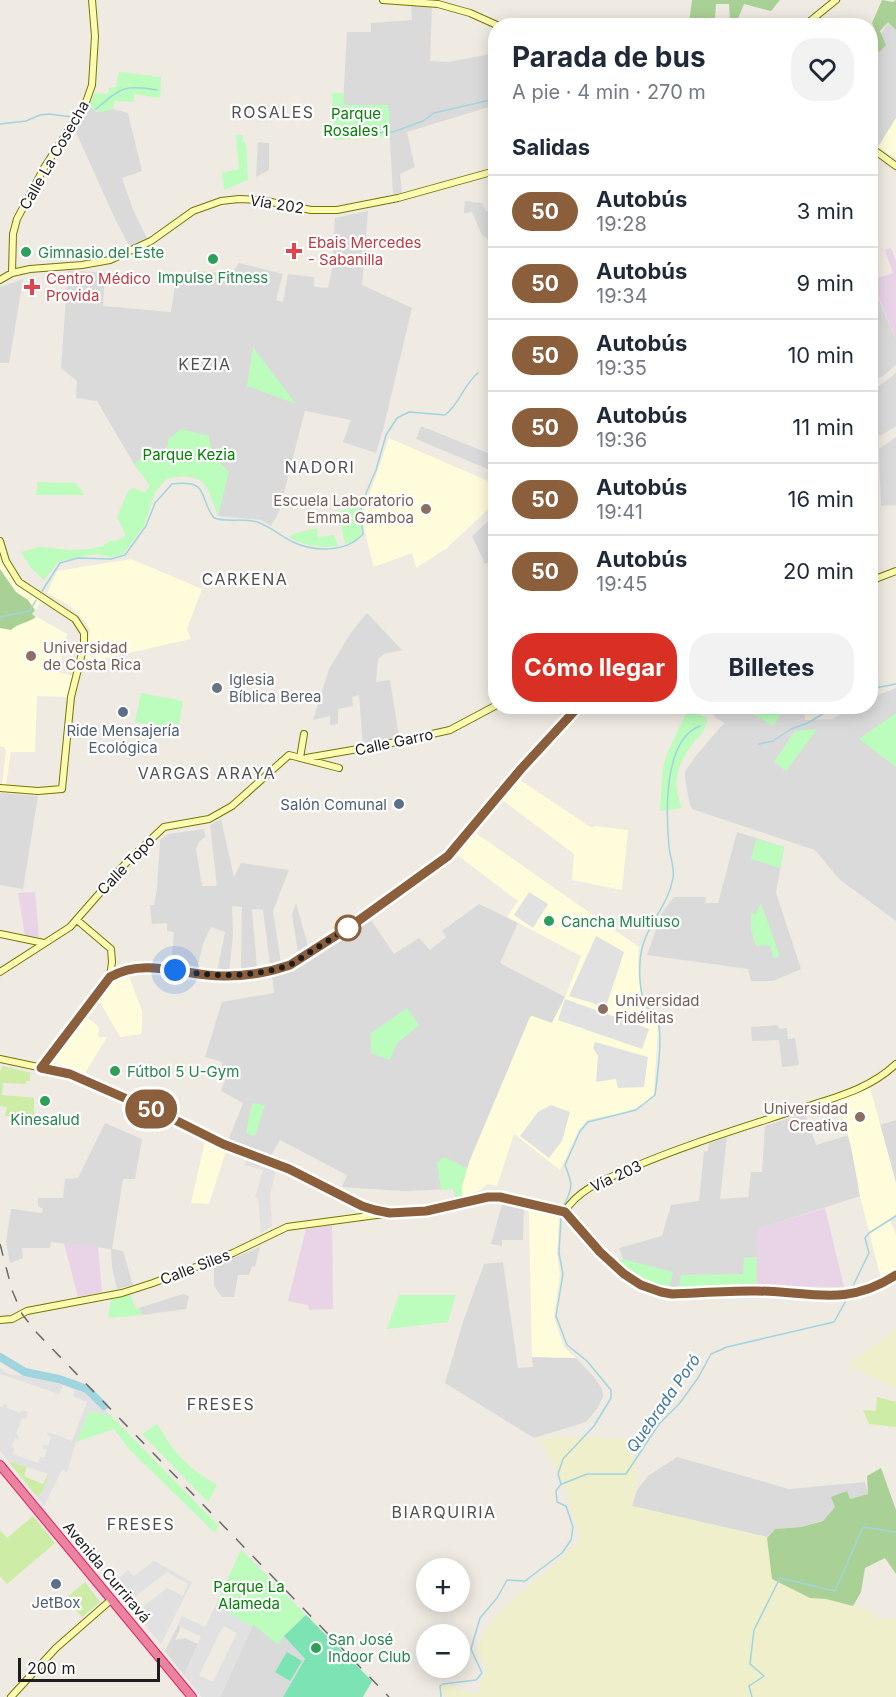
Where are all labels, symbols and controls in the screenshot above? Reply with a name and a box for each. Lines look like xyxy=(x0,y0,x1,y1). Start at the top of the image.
button: heart xyxy=(791,38,854,101)
text: Parada de bus xyxy=(512,40,706,74)
text: A pie · 4 min · 270 m xyxy=(512,80,706,104)
street label: Calle La Cosecha xyxy=(15,97,93,213)
district label: ROSALES xyxy=(231,102,315,122)
park label: Parque Rosales 1 xyxy=(323,104,389,140)
text: Salidas xyxy=(512,134,590,160)
text: Autobús xyxy=(596,186,687,212)
street label: Vía 202 xyxy=(249,190,305,218)
text: 3 min xyxy=(797,198,854,224)
text: 50 xyxy=(531,199,559,224)
text: 19:28 xyxy=(596,212,647,236)
place label: Ebais Mercedes - Sabanilla xyxy=(308,233,421,269)
marker: Ebais Mercedes - Sabanilla xyxy=(285,242,303,260)
place label: Gimnasio del Este xyxy=(38,243,164,262)
marker: Gimnasio del Este xyxy=(19,245,33,259)
marker: Impulse Fitness xyxy=(206,252,220,266)
text: Autobús xyxy=(596,258,687,284)
place label: Impulse Fitness xyxy=(158,268,268,287)
place label: Centro Médico Provida xyxy=(46,269,151,305)
text: 9 min xyxy=(797,270,854,296)
text: 50 xyxy=(531,271,559,296)
marker: Centro Médico Provida xyxy=(23,278,41,296)
text: 19:34 xyxy=(596,284,648,308)
text: Autobús xyxy=(596,330,687,356)
text: 10 min xyxy=(787,342,854,368)
text: 50 xyxy=(531,343,559,368)
district label: KEZIA xyxy=(178,354,232,374)
text: 19:35 xyxy=(596,356,647,380)
text: Autobús xyxy=(596,402,687,428)
text: 11 min xyxy=(792,414,854,440)
text: 50 xyxy=(531,415,559,440)
text: 19:36 xyxy=(596,428,647,452)
park label: Parque Kezia xyxy=(143,445,235,464)
district label: NADORI xyxy=(285,457,355,477)
text: Autobús xyxy=(596,474,687,500)
text: 16 min xyxy=(788,486,854,512)
text: 50 xyxy=(531,487,559,512)
place label: Escuela Laboratorio Emma Gamboa xyxy=(273,491,414,527)
text: 19:41 xyxy=(596,500,643,524)
marker: Escuela Laboratorio Emma Gamboa xyxy=(419,502,433,516)
text: Autobús xyxy=(596,546,687,572)
text: 20 min xyxy=(783,558,854,584)
text: 50 xyxy=(531,559,559,584)
district label: CARKENA xyxy=(202,569,288,589)
text: 19:45 xyxy=(596,572,647,596)
button: Cómo llegar xyxy=(512,633,677,702)
button: Billetes xyxy=(689,633,854,702)
place label: Universidad de Costa Rica xyxy=(43,638,141,674)
marker: Universidad de Costa Rica xyxy=(24,649,38,663)
place label: Iglesia Bíblica Berea xyxy=(229,670,322,706)
marker: Iglesia Bíblica Berea xyxy=(210,681,224,695)
marker: Ride Mensajería Ecológica xyxy=(116,705,130,719)
place label: Ride Mensajería Ecológica xyxy=(66,721,180,757)
street label: Calle Garro xyxy=(353,724,435,760)
district label: VARGAS ARAYA xyxy=(138,763,276,783)
place label: Salón Comunal xyxy=(280,795,387,814)
marker: Salón Comunal xyxy=(392,797,406,811)
street label: Calle Topo xyxy=(93,831,159,899)
place label: Cancha Multiuso xyxy=(561,912,680,931)
marker: Cancha Multiuso xyxy=(542,914,556,928)
unlabelled marker xyxy=(335,915,361,941)
your location xyxy=(160,955,190,985)
place label: Universidad Fidélitas xyxy=(615,991,700,1027)
marker: Universidad Fidélitas xyxy=(596,1002,610,1016)
place label: Fútbol 5 U-Gym xyxy=(127,1062,239,1081)
marker: Fútbol 5 U-Gym xyxy=(108,1064,122,1078)
line badge: 50 xyxy=(124,1090,178,1128)
marker: Kinesalud xyxy=(38,1094,52,1108)
text: 50 xyxy=(137,1097,165,1122)
place label: Universidad Creativa xyxy=(763,1099,848,1135)
place label: Kinesalud xyxy=(10,1110,80,1129)
marker: Universidad Creativa xyxy=(853,1110,867,1124)
street label: Vía 203 xyxy=(587,1156,645,1196)
street label: Calle Siles xyxy=(157,1245,233,1289)
water label: Quebrada Poró xyxy=(622,1350,704,1456)
district label: FRESES xyxy=(187,1394,255,1414)
district label: BIARQUIRIA xyxy=(391,1502,497,1522)
district label: FRESES xyxy=(107,1514,175,1534)
street label: Avenida Curriravá xyxy=(59,1517,155,1627)
map controls xyxy=(416,1558,470,1678)
button: + xyxy=(416,1558,470,1612)
marker: JetBox xyxy=(49,1577,63,1591)
park label: Parque La Alameda xyxy=(213,1577,285,1613)
place label: JetBox xyxy=(32,1593,80,1612)
button: − xyxy=(416,1624,470,1678)
place label: San José Indoor Club xyxy=(328,1630,411,1666)
marker: San José Indoor Club xyxy=(309,1641,323,1655)
scale bar xyxy=(18,1655,160,1682)
text: 200 m xyxy=(27,1658,75,1678)

